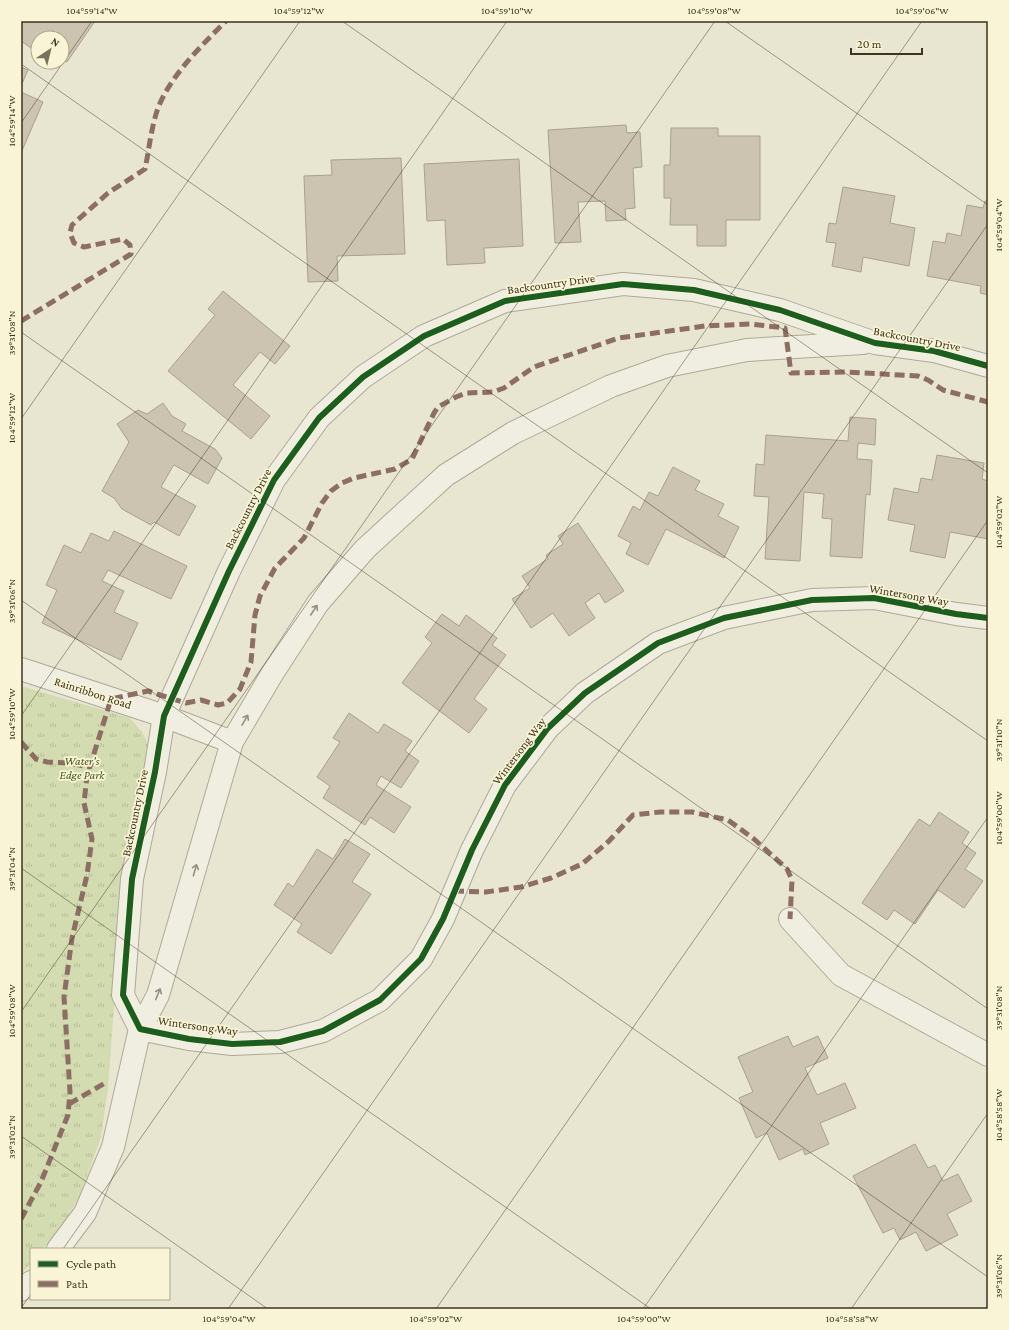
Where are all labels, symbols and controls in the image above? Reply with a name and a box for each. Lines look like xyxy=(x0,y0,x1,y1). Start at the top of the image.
text: 104°59'14"W xyxy=(67,5,118,16)
text: 104°59'12"W xyxy=(274,5,325,16)
text: 104°59'10"W xyxy=(481,5,534,16)
text: 104°59'08"W xyxy=(687,5,741,16)
text: 104°59'06"W xyxy=(896,5,949,16)
north arrow xyxy=(30,30,70,70)
scale bar xyxy=(851,30,922,56)
text: N xyxy=(49,35,63,49)
text: 20 m xyxy=(857,37,882,51)
text: 104°59'14"W xyxy=(6,95,17,146)
text: 104°59'04"W xyxy=(993,198,1004,251)
street label: Backcountry Drive xyxy=(506,271,596,297)
text: 39°31'08"N xyxy=(6,310,17,355)
street label: Backcountry Drive xyxy=(872,324,962,354)
text: 104°59'12"W xyxy=(6,392,17,443)
street label: Backcountry Drive xyxy=(222,466,274,552)
text: 104°59'02"W xyxy=(993,495,1004,548)
text: 39°31'06"N xyxy=(6,578,17,623)
street label: Wintersong Way xyxy=(868,581,950,609)
one-way arrow xyxy=(310,604,318,616)
street label: Rainribbon Road xyxy=(53,674,134,712)
text: 104°59'10"W xyxy=(6,687,17,740)
street label: Wintersong Way xyxy=(489,714,549,787)
one-way arrow xyxy=(241,715,249,727)
text: 39°31'10"N xyxy=(993,718,1004,761)
park label: Water's Edge Park xyxy=(60,754,105,782)
street label: Backcountry Drive xyxy=(119,768,151,858)
text: 104°59'00"W xyxy=(993,790,1004,845)
text: 39°31'04"N xyxy=(6,847,17,891)
one-way arrow xyxy=(192,864,199,877)
text: 104°59'08"W xyxy=(6,984,17,1038)
text: 39°31'08"N xyxy=(993,985,1004,1030)
one-way arrow xyxy=(154,989,162,1001)
street label: Wintersong Way xyxy=(157,1013,239,1039)
text: 104°58'58"W xyxy=(993,1088,1004,1141)
text: 39°31'02"N xyxy=(6,1115,17,1159)
legend xyxy=(30,1248,170,1300)
text: 39°31'06"N xyxy=(993,1253,1004,1298)
text: Cycle path xyxy=(66,1257,117,1271)
text: Path xyxy=(66,1277,88,1291)
text: 104°59'04"W xyxy=(203,1313,256,1324)
text: 104°59'02"W xyxy=(410,1313,463,1324)
text: 104°59'00"W xyxy=(617,1313,672,1324)
text: 104°58'58"W xyxy=(826,1313,879,1324)

